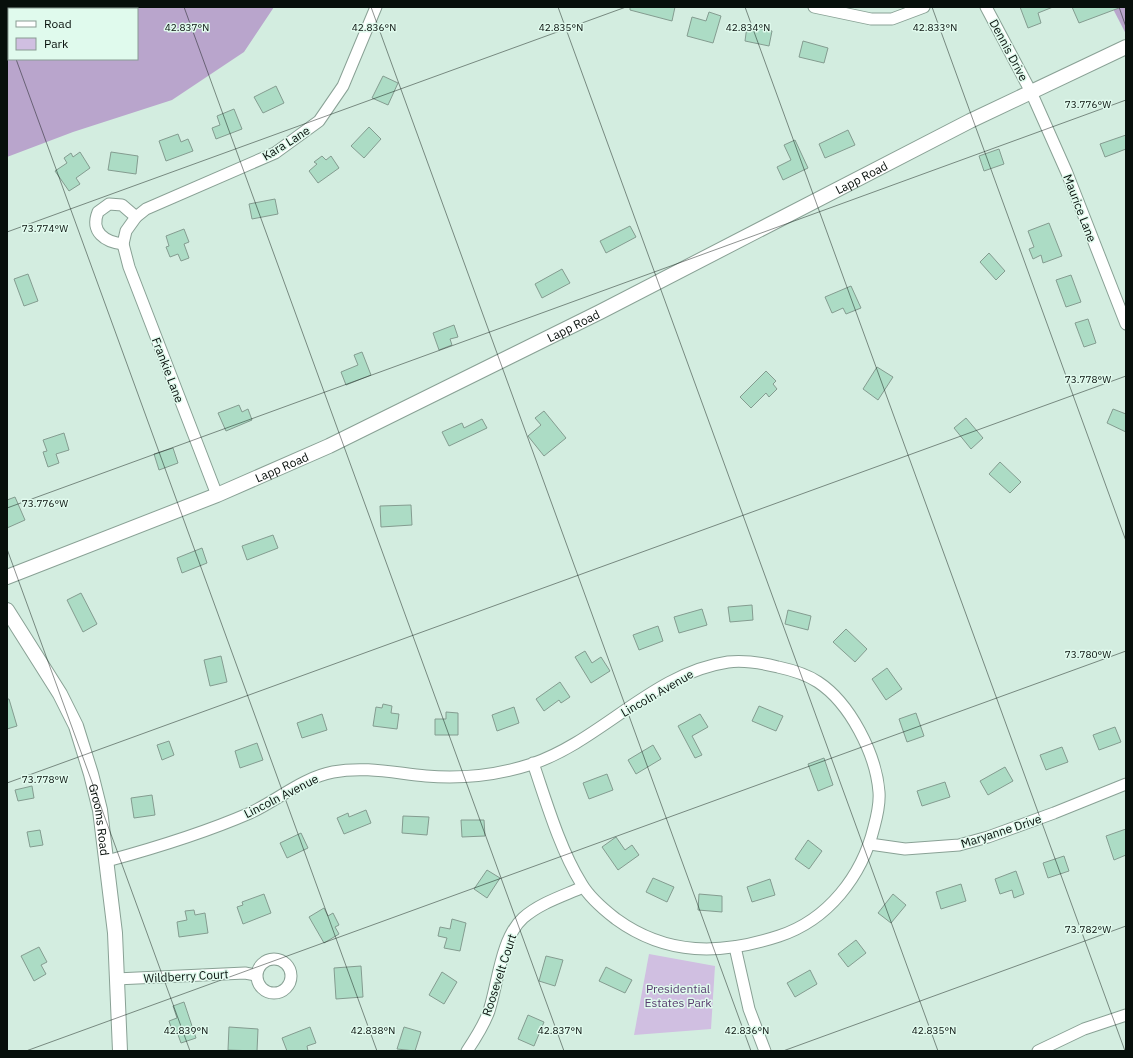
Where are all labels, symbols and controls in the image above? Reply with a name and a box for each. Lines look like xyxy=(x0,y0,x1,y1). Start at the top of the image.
legend xyxy=(8,8,138,60)
text: Road xyxy=(44,16,72,31)
street label: Dennis Drive xyxy=(986,17,1032,84)
text: 42.837°N xyxy=(165,21,209,34)
text: 42.836°N xyxy=(352,21,396,34)
text: 42.835°N xyxy=(539,21,583,34)
text: 42.834°N xyxy=(726,21,770,34)
text: 42.833°N xyxy=(913,21,957,34)
text: Park xyxy=(44,36,69,51)
text: 73.776°W xyxy=(1065,98,1111,111)
street label: Kara Lane xyxy=(259,122,313,163)
street label: Lapp Road xyxy=(833,157,890,197)
street label: Maurice Lane xyxy=(1060,172,1100,244)
text: 73.774°W xyxy=(22,222,68,235)
street label: Lapp Road xyxy=(544,306,602,345)
street label: Frankie Lane xyxy=(149,335,187,405)
text: 73.778°W xyxy=(1065,373,1111,386)
street label: Lapp Road xyxy=(253,448,311,485)
text: 73.776°W xyxy=(22,497,68,510)
text: 73.780°W xyxy=(1065,648,1111,661)
street label: Lincoln Avenue xyxy=(618,666,696,720)
street label: Lincoln Avenue xyxy=(241,771,321,821)
text: 73.778°W xyxy=(22,773,68,786)
street label: Grooms Road xyxy=(86,782,113,857)
street label: Maryanne Drive xyxy=(959,811,1044,851)
text: 73.782°W xyxy=(1065,923,1111,936)
street label: Roosevelt Court xyxy=(479,932,519,1018)
street label: Wildberry Court xyxy=(143,966,229,986)
park label: Presidential Estates Park xyxy=(644,981,712,1010)
text: 42.839°N xyxy=(164,1024,208,1037)
text: 42.838°N xyxy=(351,1024,395,1037)
text: 42.837°N xyxy=(538,1024,582,1037)
text: 42.836°N xyxy=(725,1024,769,1037)
text: 42.835°N xyxy=(912,1024,956,1037)

